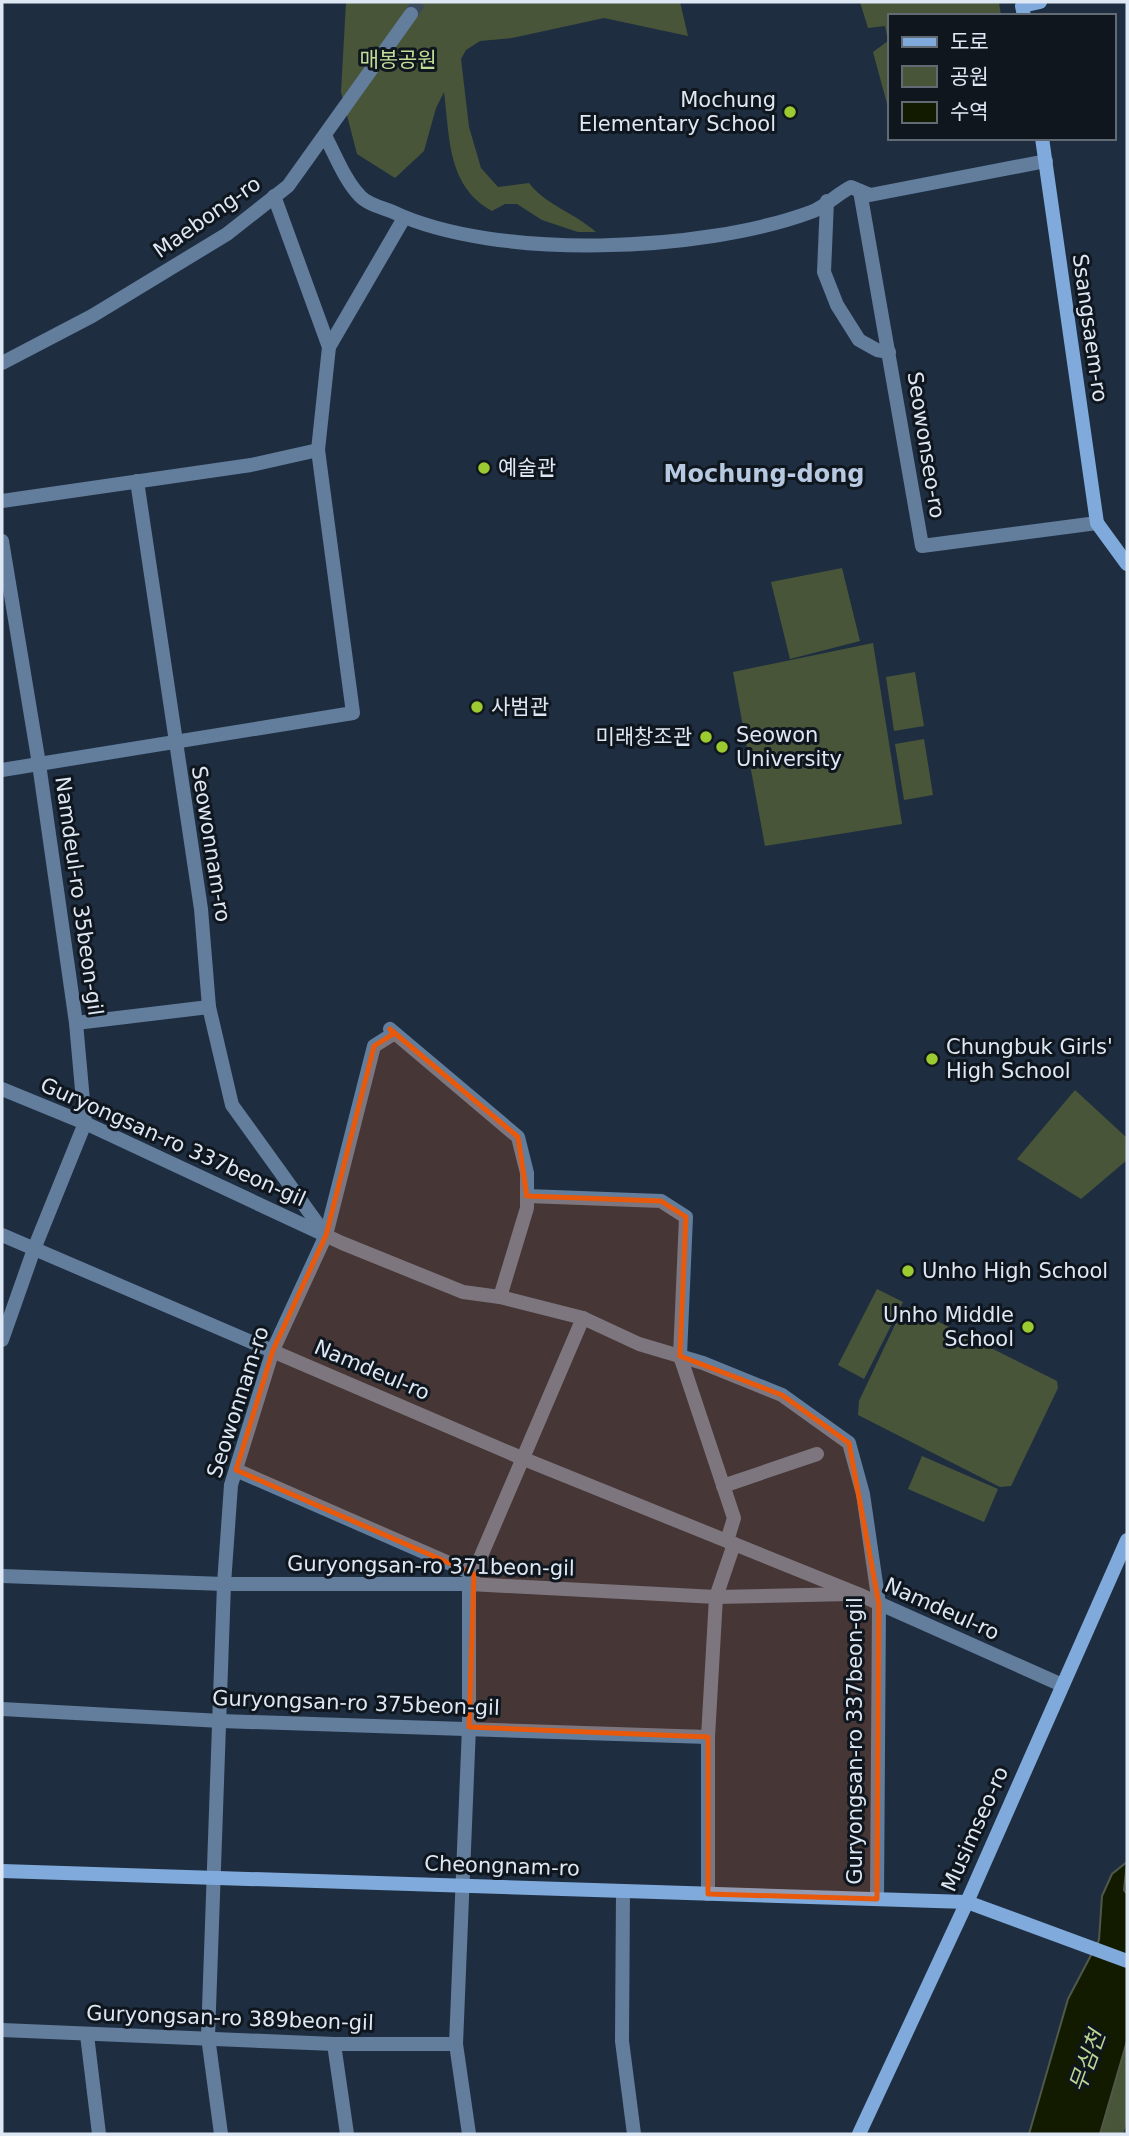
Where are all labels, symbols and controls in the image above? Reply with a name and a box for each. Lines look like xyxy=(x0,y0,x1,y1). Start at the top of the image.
legend xyxy=(888,14,1115,140)
text: 도로 xyxy=(950,30,989,54)
park label: 매봉공원 xyxy=(359,48,437,72)
text: 공원 xyxy=(950,65,989,89)
place label: Mochung Elementary School xyxy=(579,88,776,136)
text: 수역 xyxy=(950,100,989,124)
marker: Mochung Elementary School xyxy=(782,104,798,120)
street label: Maebong-ro xyxy=(149,171,265,263)
street label: Ssangsaem-ro xyxy=(1068,252,1112,404)
street label: Seowonseo-ro xyxy=(903,370,949,520)
place label: 예술관 xyxy=(498,456,556,480)
marker: 예술관 xyxy=(476,460,492,476)
district label: Mochung-dong xyxy=(664,460,864,488)
place label: 사범관 xyxy=(491,695,549,719)
marker: 사범관 xyxy=(469,699,485,715)
place label: Seowon University xyxy=(736,723,842,771)
place label: 미래창조관 xyxy=(595,725,692,749)
marker: 미래창조관 xyxy=(698,729,714,745)
marker: Seowon University xyxy=(714,739,730,755)
street label: Seowonnam-ro xyxy=(187,764,235,924)
street label: Namdeul-ro 35beon-gil xyxy=(50,775,108,1017)
place label: Chungbuk Girls' High School xyxy=(946,1035,1113,1083)
marker: Chungbuk Girls' High School xyxy=(924,1051,940,1067)
street label: Guryongsan-ro 337beon-gil xyxy=(37,1073,309,1211)
place label: Unho High School xyxy=(922,1259,1108,1283)
marker: Unho High School xyxy=(900,1263,916,1279)
place label: Unho Middle School xyxy=(883,1303,1014,1351)
marker: Unho Middle School xyxy=(1020,1319,1036,1335)
street label: Seowonnam-ro xyxy=(202,1323,274,1481)
street label: Namdeul-ro xyxy=(311,1335,433,1405)
street label: Guryongsan-ro 371beon-gil xyxy=(287,1551,575,1581)
street label: Namdeul-ro xyxy=(881,1573,1003,1645)
street label: Guryongsan-ro 337beon-gil xyxy=(843,1597,867,1885)
street label: Guryongsan-ro 375beon-gil xyxy=(212,1686,500,1720)
street label: Musimseo-ro xyxy=(937,1763,1013,1895)
street label: Cheongnam-ro xyxy=(424,1851,580,1881)
street label: Guryongsan-ro 389beon-gil xyxy=(86,2001,374,2035)
water label: 무심천 xyxy=(1064,2024,1111,2095)

